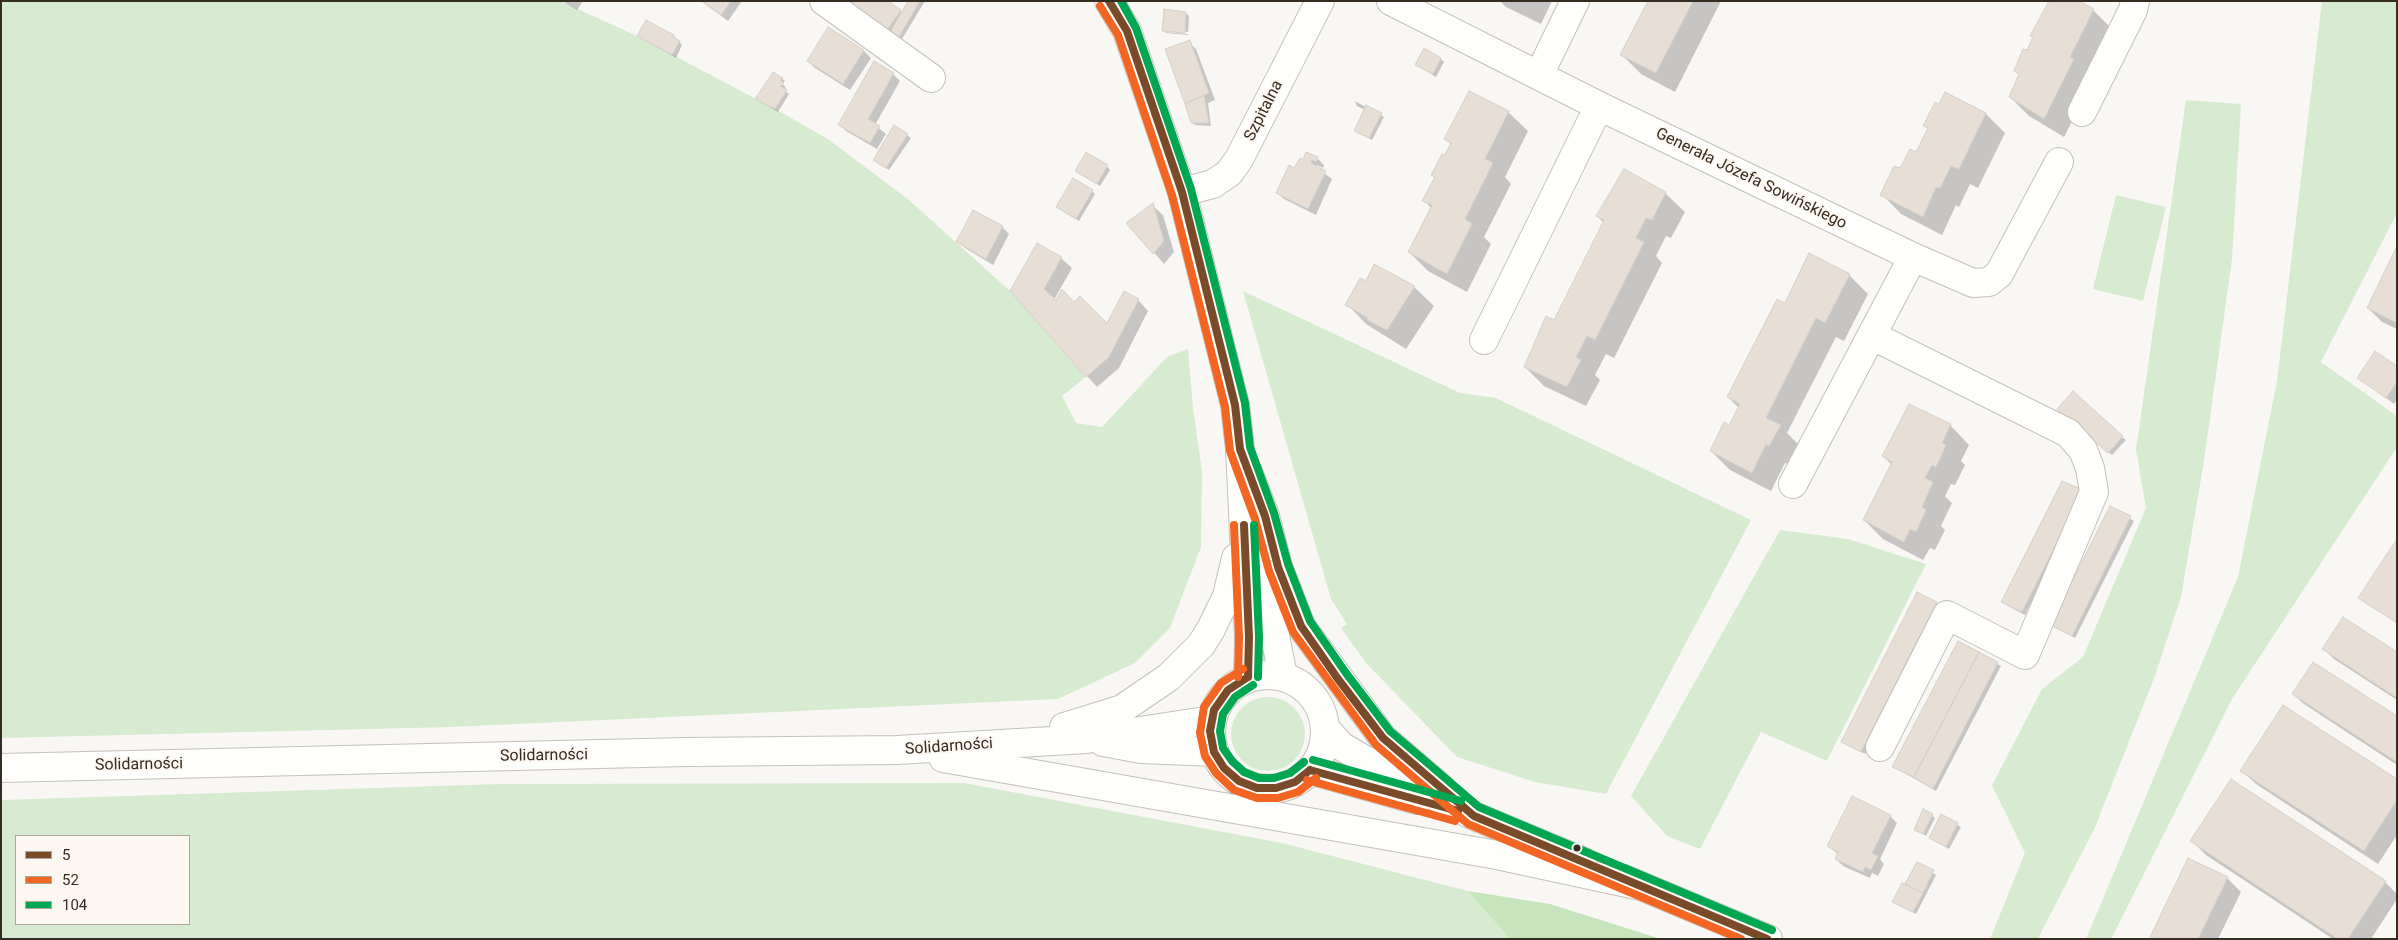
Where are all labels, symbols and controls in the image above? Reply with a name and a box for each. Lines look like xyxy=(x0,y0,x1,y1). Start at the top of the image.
street label: Szpitalna xyxy=(1241,77,1287,145)
street label: Generała Józefa Sowińskiego xyxy=(1652,124,1850,234)
street label: Solidarności xyxy=(904,734,994,760)
street label: Solidarności xyxy=(500,746,588,766)
street label: Solidarności xyxy=(95,755,183,775)
legend xyxy=(15,835,190,925)
unlabelled marker xyxy=(1572,843,1582,853)
text: 5 xyxy=(62,846,70,864)
text: 52 xyxy=(62,871,79,889)
text: 104 xyxy=(62,896,87,914)

